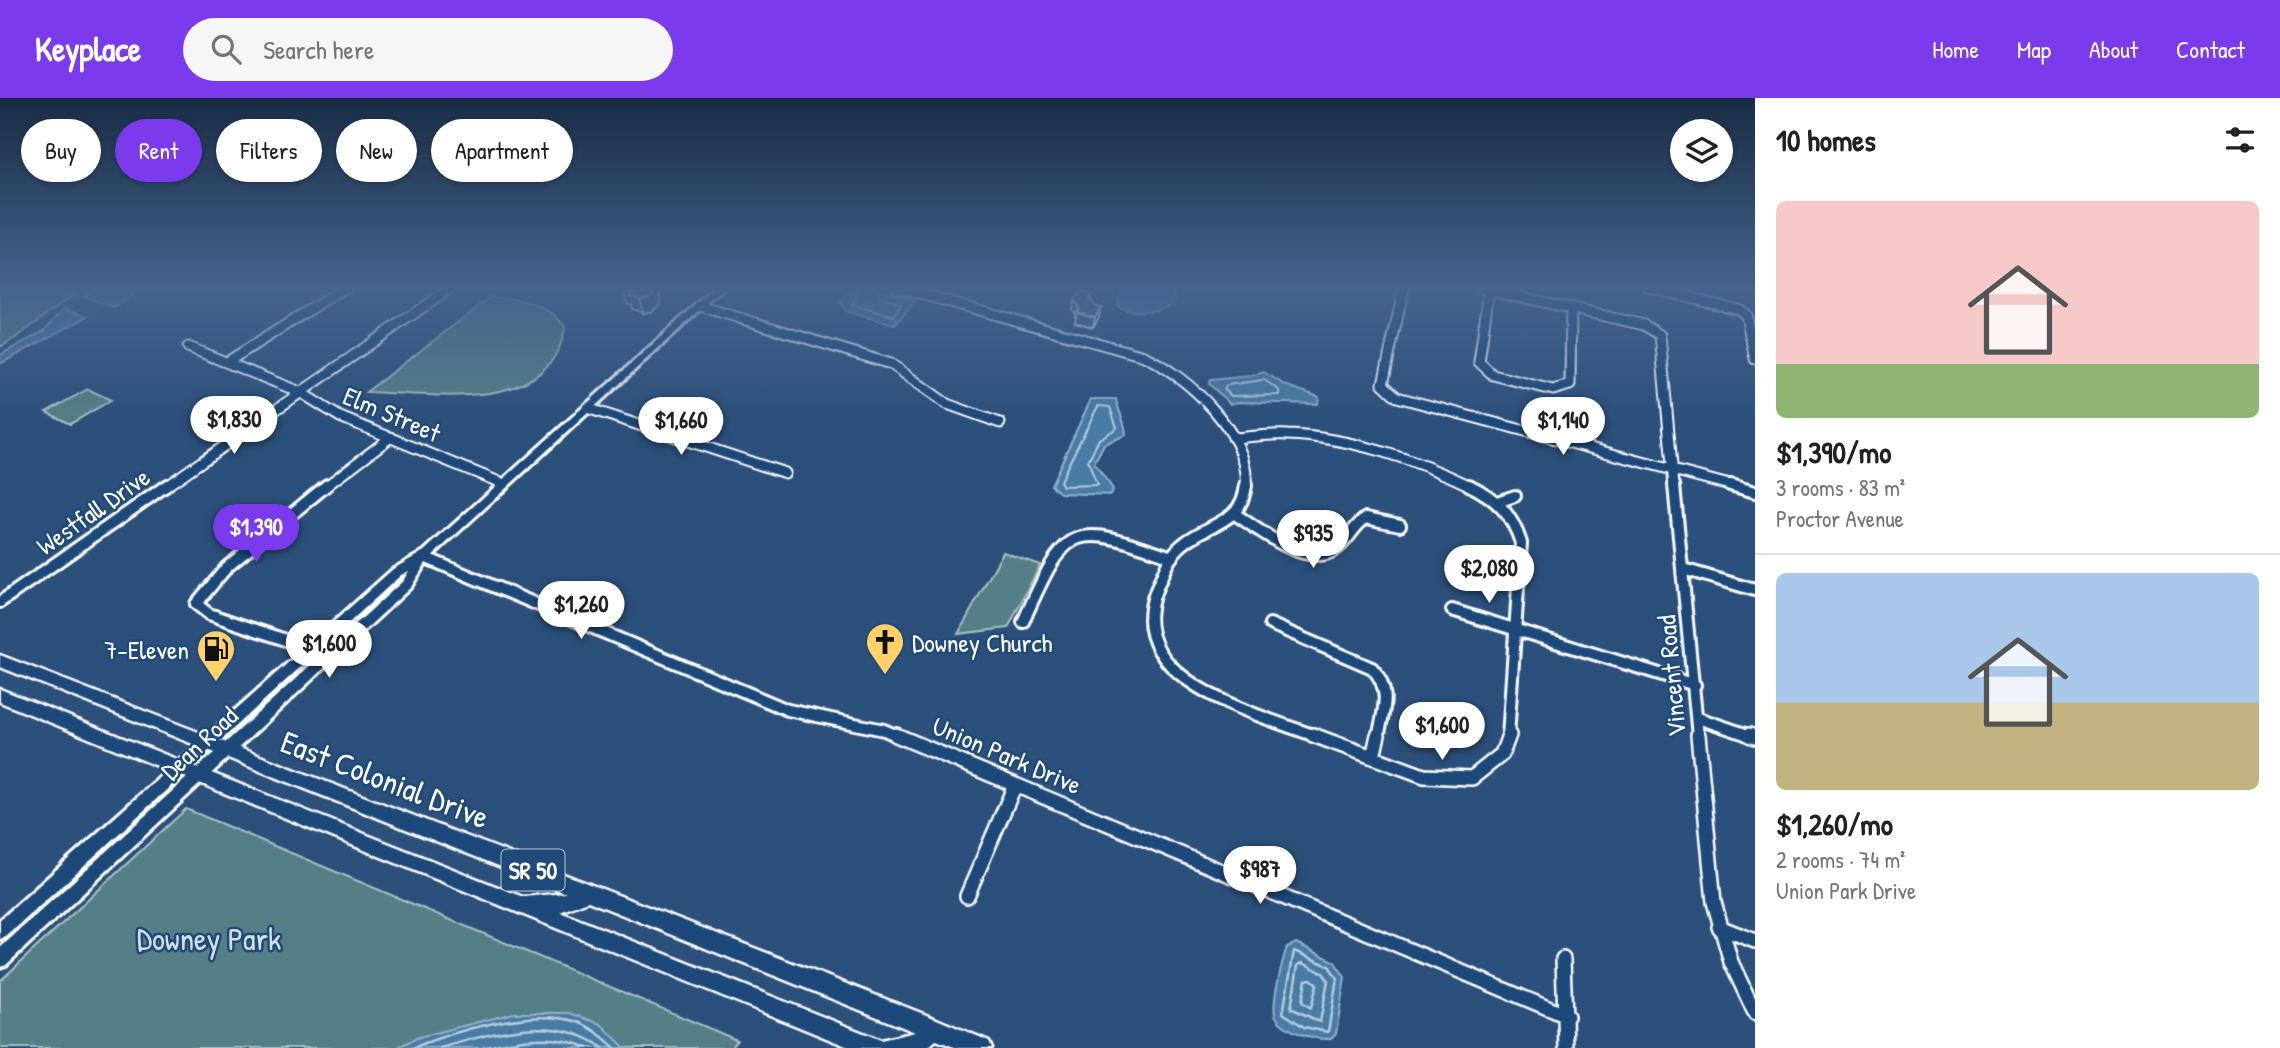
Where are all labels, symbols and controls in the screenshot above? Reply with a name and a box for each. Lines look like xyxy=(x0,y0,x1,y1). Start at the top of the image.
search box xyxy=(183,18,673,81)
text: Keyplace xyxy=(35,27,141,71)
icon: search xyxy=(207,30,245,68)
text: Search here xyxy=(263,32,374,67)
text: Home xyxy=(1932,33,1979,65)
text: Map xyxy=(2017,33,2051,65)
text: About xyxy=(2089,33,2138,65)
text: Contact xyxy=(2176,33,2245,65)
chip: Buy xyxy=(21,119,101,182)
chip: Rent xyxy=(115,119,202,182)
chip: Filters xyxy=(216,119,322,182)
chip: New xyxy=(336,119,417,182)
chip: Apartment xyxy=(431,119,573,182)
map controls xyxy=(1670,119,1733,182)
button: layers xyxy=(1670,119,1733,182)
text: 10 homes xyxy=(1776,120,1876,160)
icon: filters xyxy=(2221,121,2259,159)
icon: home xyxy=(1955,247,2081,373)
street label: Elm Street xyxy=(338,378,447,451)
pin: $1,830 xyxy=(177,396,291,456)
pin: $1,660 xyxy=(624,398,738,457)
pin: $1,140 xyxy=(1506,398,1620,457)
text: $1,830 xyxy=(206,403,262,434)
text: $1,660 xyxy=(654,404,708,435)
text: $1,140 xyxy=(1537,404,1589,435)
text: $1,390/mo xyxy=(1776,432,1891,472)
street label: Westfall Drive xyxy=(29,459,157,563)
text: 3 rooms · 83 m² xyxy=(1776,472,1905,503)
text: Proctor Avenue xyxy=(1776,503,1904,534)
pin: $1,390 xyxy=(199,504,313,564)
pin: $935 xyxy=(1272,510,1354,570)
text: $1,390 xyxy=(229,511,283,542)
text: $935 xyxy=(1293,517,1333,548)
pin: $2,080 xyxy=(1432,546,1546,605)
text: $2,080 xyxy=(1460,552,1518,583)
pin: $1,260 xyxy=(524,582,638,641)
text: $1,260 xyxy=(554,588,608,619)
street label: Vincent Road xyxy=(1648,614,1694,738)
icon: home xyxy=(1955,619,2081,745)
pin: $1,600 xyxy=(272,620,386,680)
church icon: Downey Church xyxy=(864,621,906,676)
place label: Downey Church xyxy=(912,625,1053,660)
text: $1,600 xyxy=(302,627,356,658)
fuel station icon: 7-Eleven xyxy=(195,628,237,683)
place label: 7-Eleven xyxy=(104,632,189,667)
street label: Dean Road xyxy=(153,698,245,788)
pin: $1,600 xyxy=(1385,702,1499,762)
street label: Union Park Drive xyxy=(927,708,1087,802)
text: $1,600 xyxy=(1415,709,1469,740)
street label: East Colonial Drive xyxy=(275,720,495,838)
text: $1,260/mo xyxy=(1776,804,1893,844)
text: 2 rooms · 74 m² xyxy=(1776,844,1905,875)
pin: $987 xyxy=(1219,846,1301,906)
road number: SR 50 xyxy=(502,850,564,890)
text: $987 xyxy=(1239,853,1281,884)
text: Union Park Drive xyxy=(1776,875,1916,906)
park label: Downey Park xyxy=(137,917,281,960)

